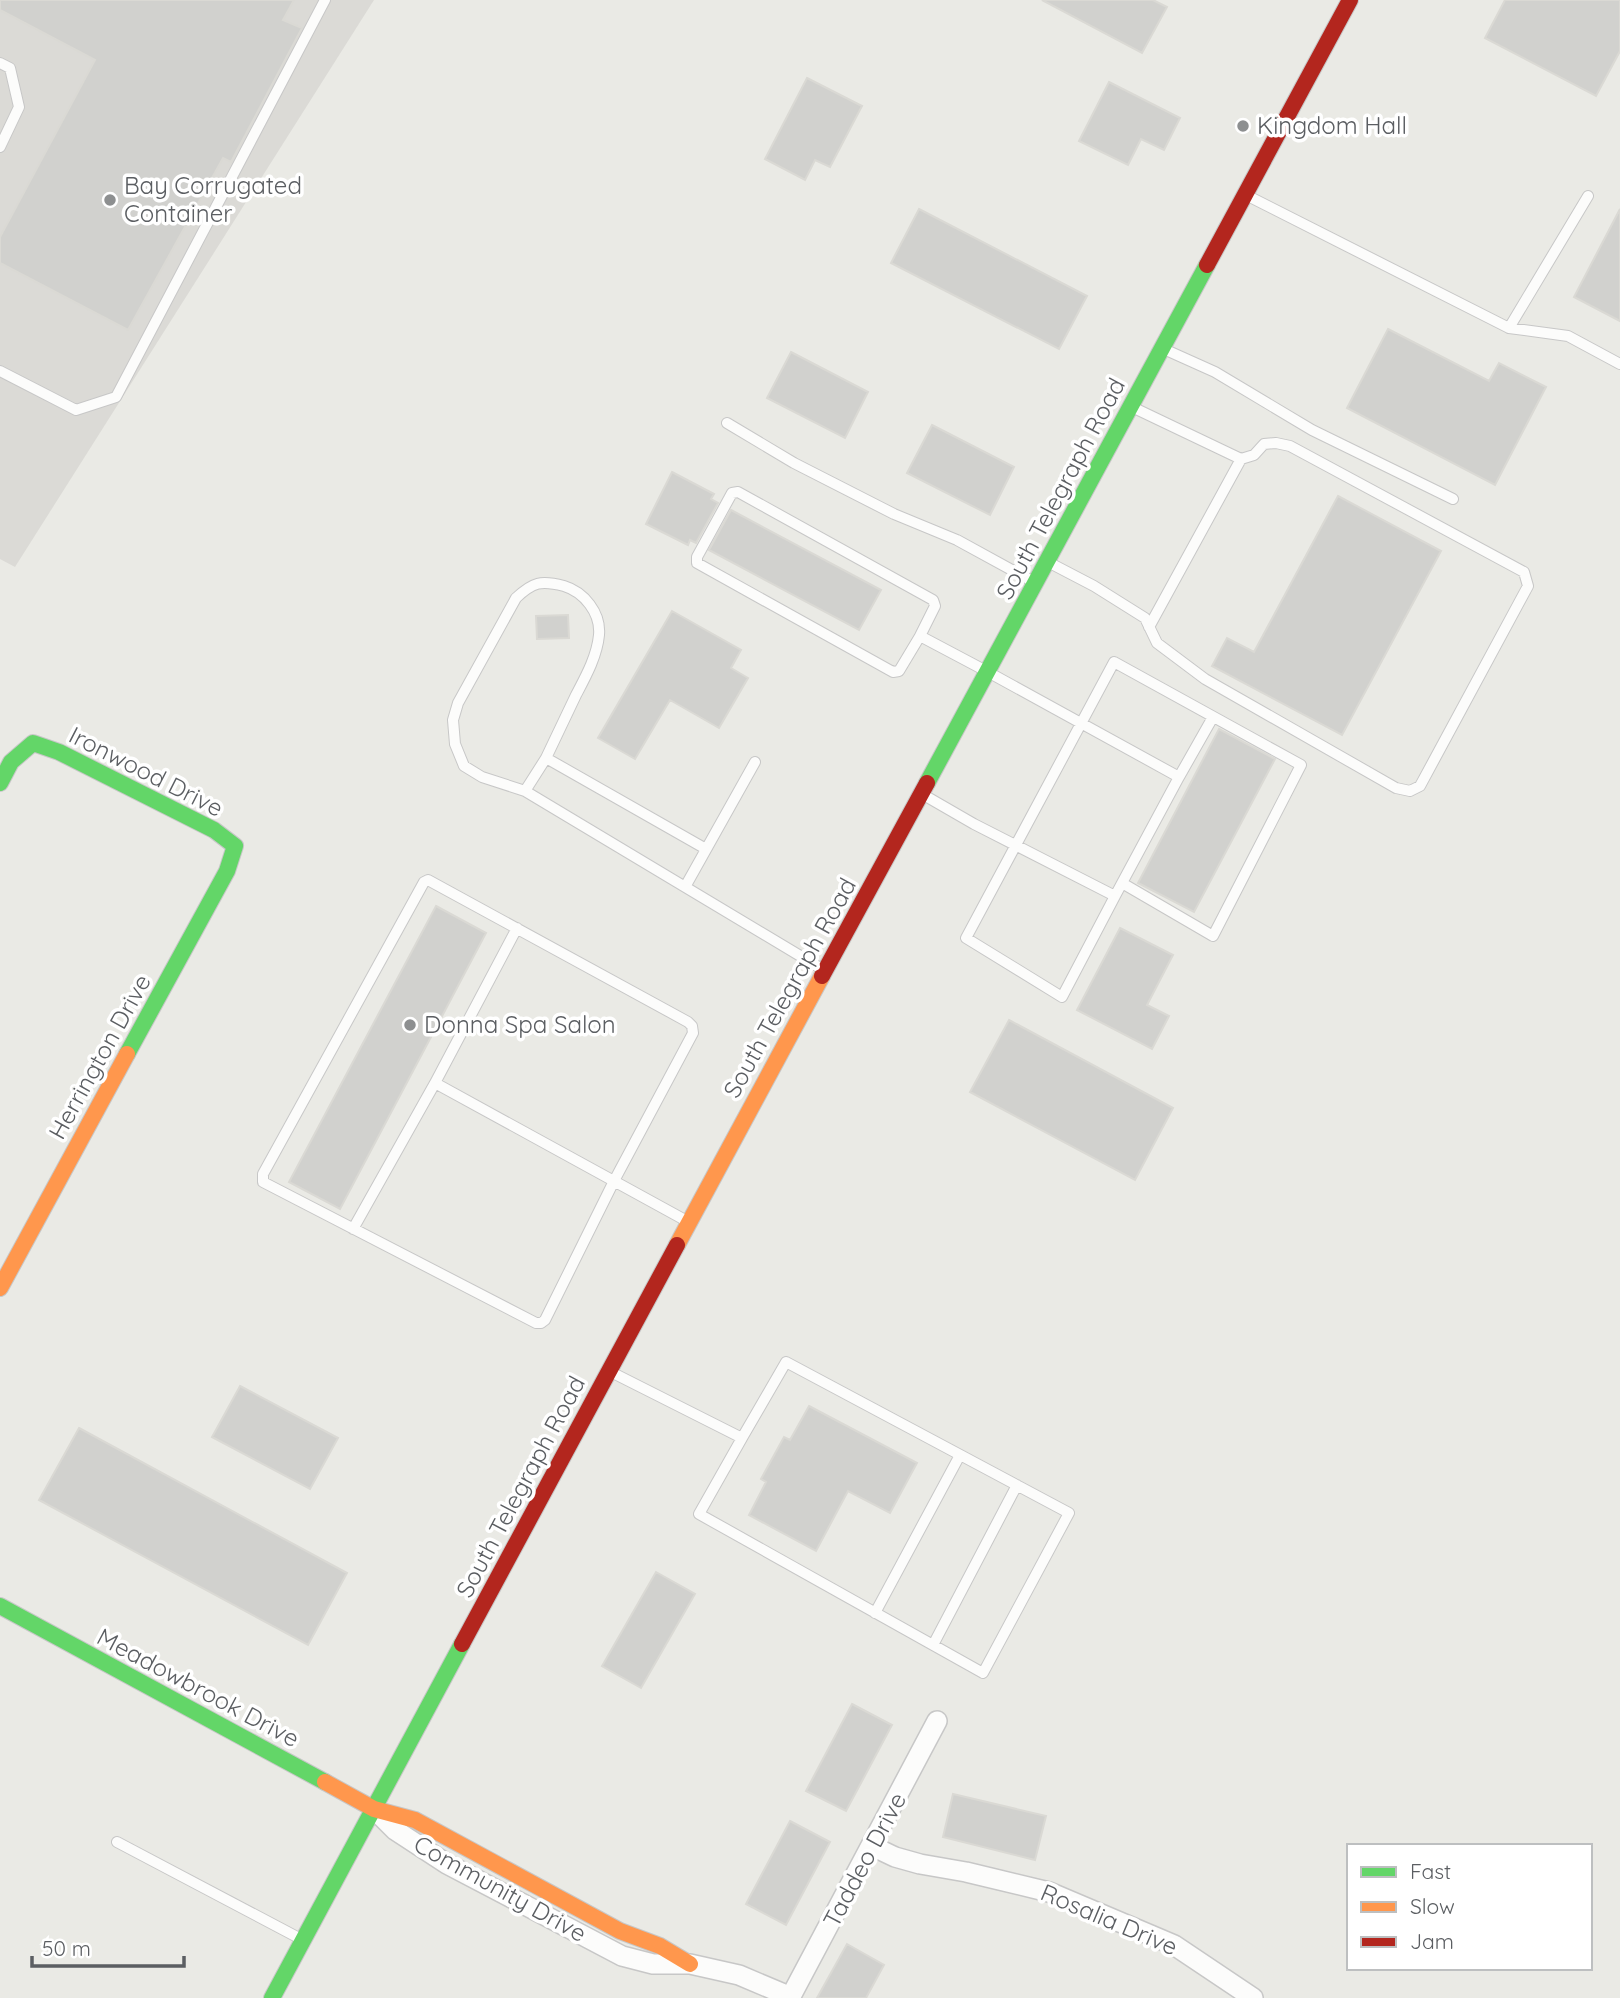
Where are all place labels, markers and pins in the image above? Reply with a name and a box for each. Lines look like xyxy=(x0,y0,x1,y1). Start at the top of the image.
place label: Kingdom Hall xyxy=(1257,110,1407,140)
marker: Kingdom Hall xyxy=(1235,118,1251,134)
place label: Bay Corrugated Container xyxy=(124,170,302,228)
marker: Bay Corrugated Container xyxy=(102,192,118,208)
place label: Donna Spa Salon xyxy=(424,1009,616,1039)
marker: Donna Spa Salon xyxy=(402,1017,418,1033)

